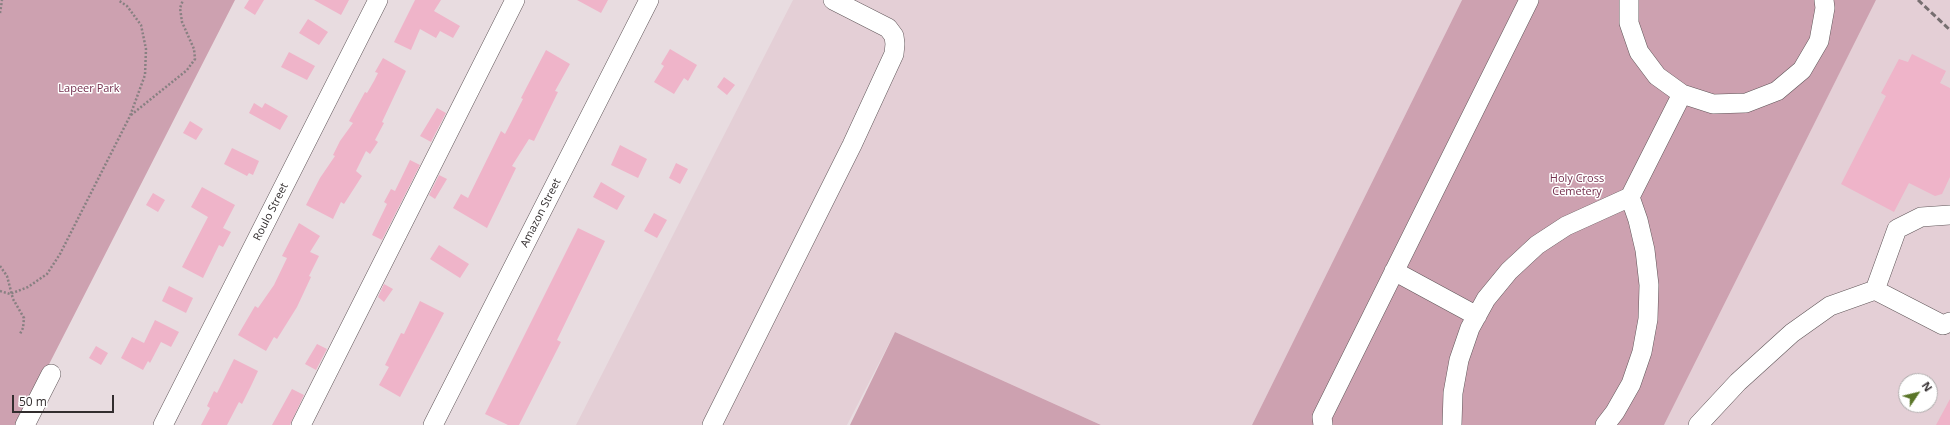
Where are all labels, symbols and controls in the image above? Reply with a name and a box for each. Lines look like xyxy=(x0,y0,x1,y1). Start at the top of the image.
park label: Lapeer Park xyxy=(58,82,120,96)
park label: Holy Cross Cemetery xyxy=(1550,172,1604,198)
street label: Amazon Street xyxy=(518,176,564,250)
street label: Roulo Street xyxy=(251,181,291,243)
north arrow xyxy=(1898,373,1938,413)
text: N xyxy=(1919,378,1936,394)
scale bar xyxy=(14,387,116,413)
text: 50 m xyxy=(19,393,47,410)

